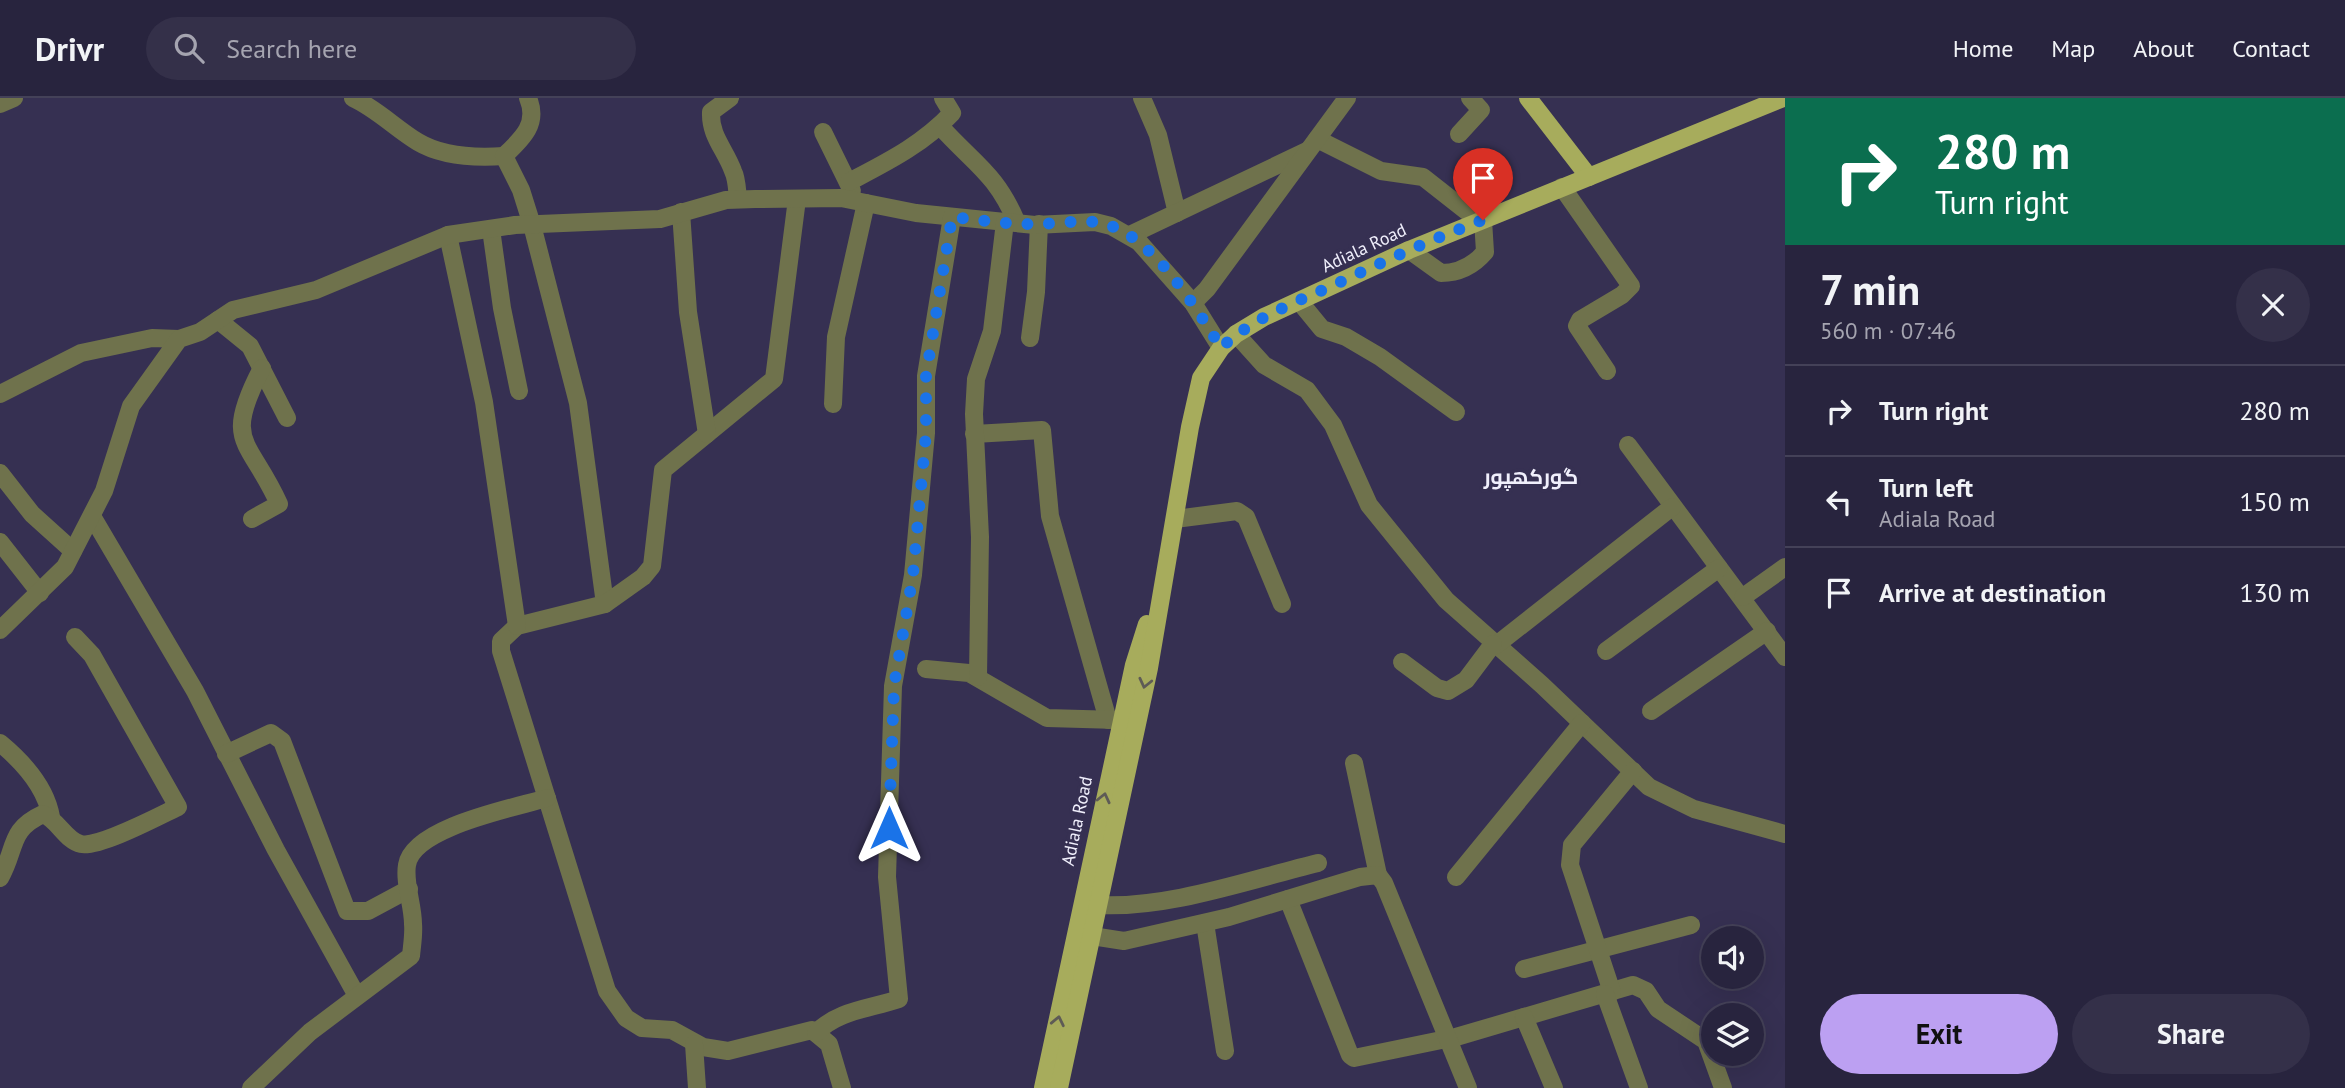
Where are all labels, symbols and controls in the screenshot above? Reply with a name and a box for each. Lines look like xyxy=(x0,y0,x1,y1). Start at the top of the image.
search box xyxy=(146,17,636,80)
text: Drivr xyxy=(35,27,104,70)
icon: search xyxy=(170,29,208,67)
text: Search here xyxy=(226,32,357,65)
text: Home xyxy=(1953,33,2013,64)
text: Map xyxy=(2051,33,2095,64)
text: About xyxy=(2133,33,2194,64)
text: Contact xyxy=(2232,33,2310,64)
text: 280 m xyxy=(1935,119,2070,183)
icon: right xyxy=(1820,126,1911,217)
pin xyxy=(1453,148,1513,220)
icon: arrive xyxy=(1464,159,1502,197)
text: Turn right xyxy=(1935,181,2069,223)
street label: Adiala Road xyxy=(1318,218,1410,277)
text: 7 min xyxy=(1820,262,1920,317)
button: close xyxy=(2236,268,2310,342)
text: 560 m · 07:46 xyxy=(1820,316,1956,345)
icon: right xyxy=(1820,392,1858,430)
text: Turn right xyxy=(1879,394,1988,427)
text: 280 m xyxy=(2239,394,2310,427)
district label: گورکھپور xyxy=(1483,463,1578,491)
text: Turn left xyxy=(1879,471,1973,504)
icon: left xyxy=(1820,483,1858,521)
text: 150 m xyxy=(2239,485,2310,518)
text: Adiala Road xyxy=(1879,504,1995,533)
icon: arrive xyxy=(1820,574,1858,612)
text: Arrive at destination xyxy=(1879,576,2106,609)
text: 130 m xyxy=(2239,576,2310,609)
one-way arrow xyxy=(1139,677,1154,689)
street label: Adiala Road xyxy=(1056,774,1097,868)
position arrow xyxy=(852,791,926,865)
one-way arrow xyxy=(1095,793,1110,805)
map controls xyxy=(1701,926,1764,1066)
button: sound xyxy=(1701,926,1764,989)
button: Exit xyxy=(1820,994,2058,1074)
button: Share xyxy=(2072,994,2310,1074)
button: layers xyxy=(1701,1003,1764,1066)
one-way arrow xyxy=(1050,1015,1065,1027)

